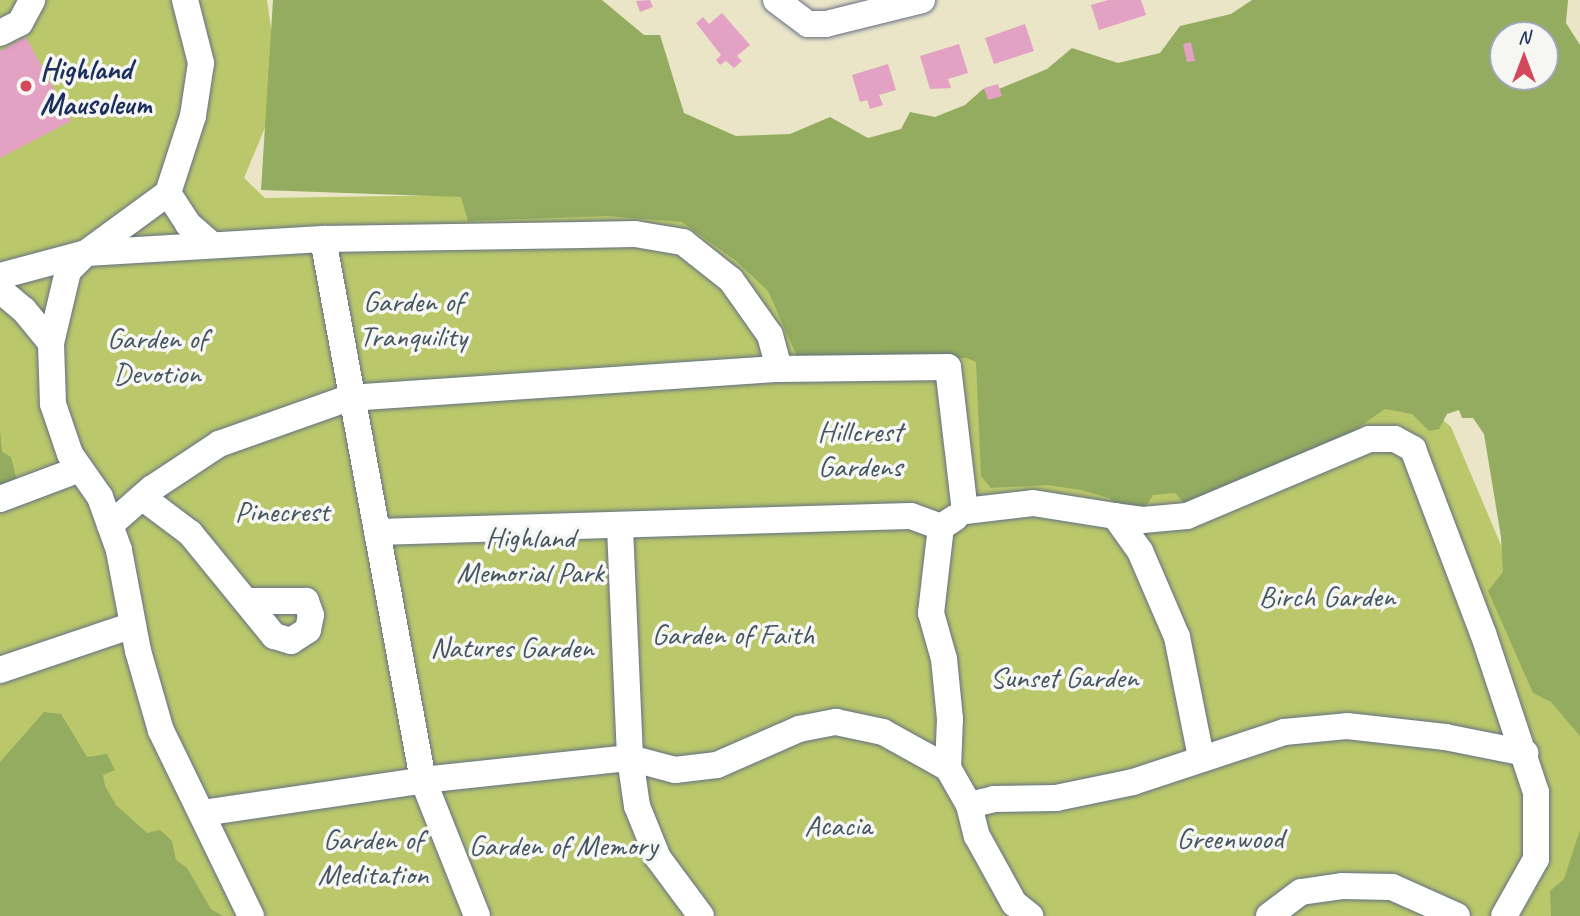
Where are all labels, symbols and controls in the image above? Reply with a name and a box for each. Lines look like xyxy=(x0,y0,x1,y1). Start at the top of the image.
north arrow xyxy=(1489,21,1559,91)
text: N xyxy=(1518,25,1530,49)
place label: Highland Mausoleum xyxy=(40,51,151,122)
marker: Highland Mausoleum xyxy=(18,78,34,94)
park label: Garden of Tranquility xyxy=(359,283,467,354)
park label: Garden of Devotion xyxy=(107,320,207,390)
park label: Hillcrest Gardens xyxy=(818,413,902,484)
park label: Pinecrest xyxy=(235,493,329,529)
park label: Highland Memorial Park xyxy=(456,519,604,590)
park label: Birch Garden xyxy=(1258,578,1396,614)
park label: Garden of Faith xyxy=(652,616,814,652)
park label: Natures Garden xyxy=(430,629,594,665)
park label: Sunset Garden xyxy=(989,659,1139,695)
park label: Acacia xyxy=(804,807,872,843)
park label: Greenwood xyxy=(1177,820,1283,856)
park label: Garden of Meditation xyxy=(318,821,428,892)
park label: Garden of Memory xyxy=(469,827,657,863)

